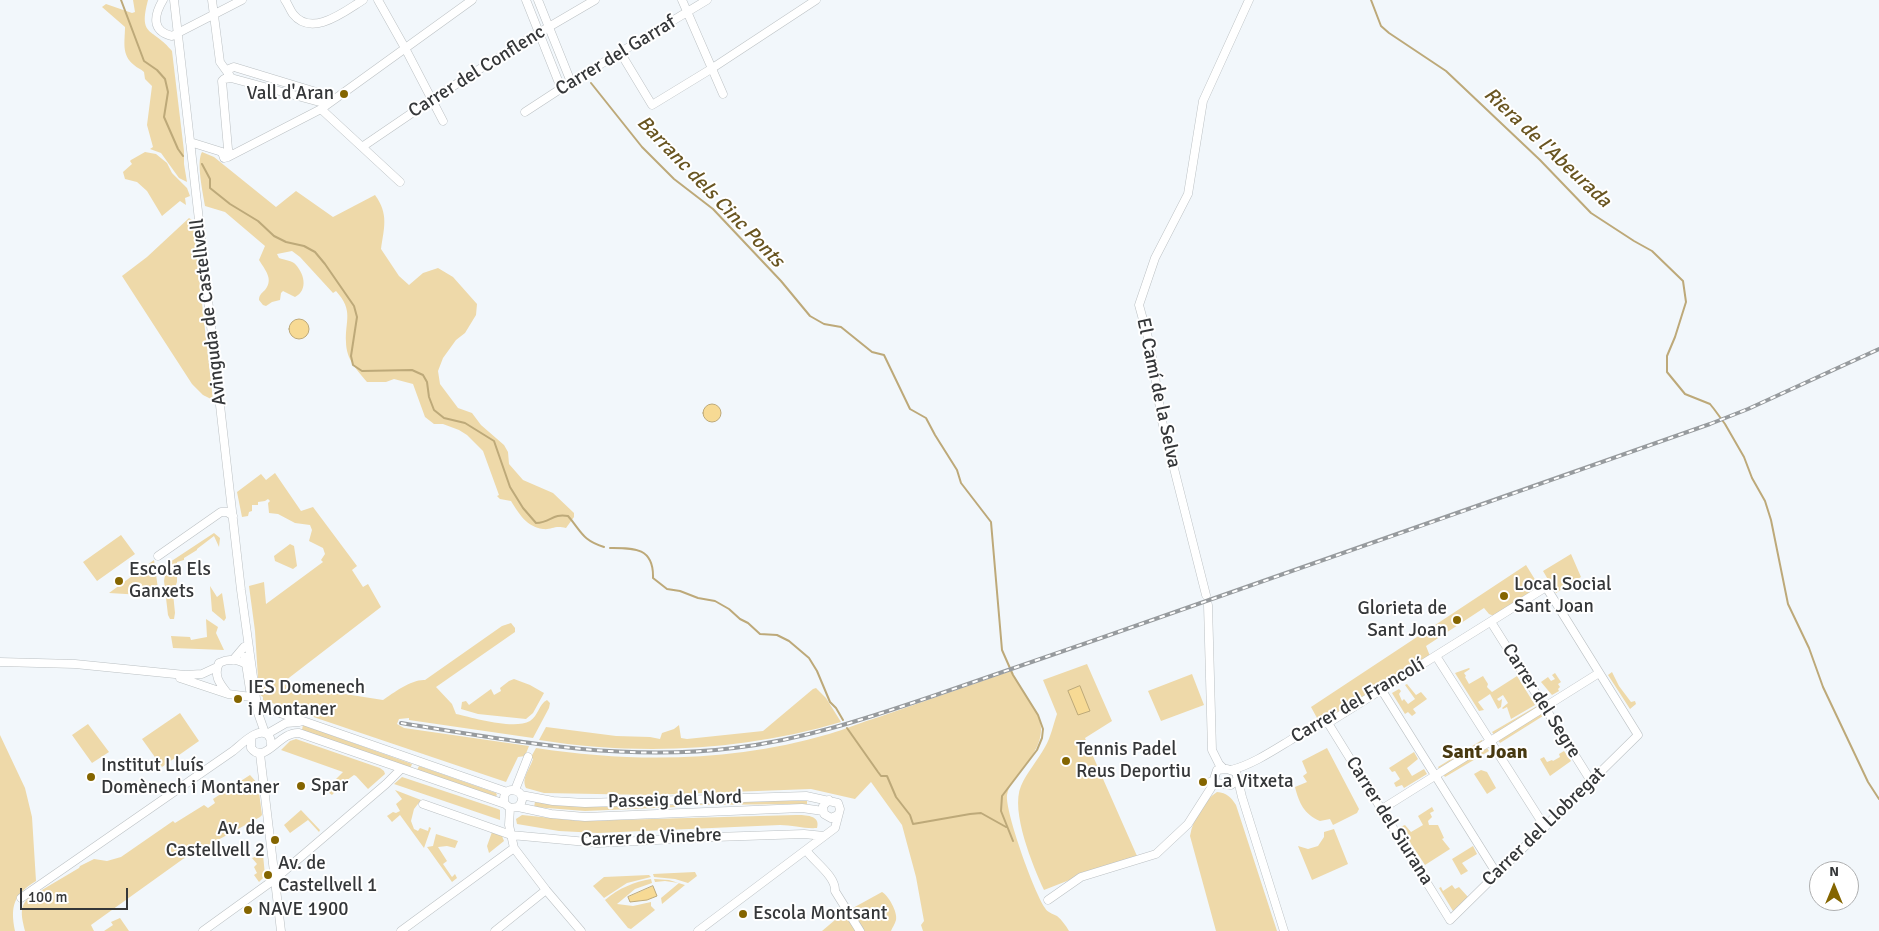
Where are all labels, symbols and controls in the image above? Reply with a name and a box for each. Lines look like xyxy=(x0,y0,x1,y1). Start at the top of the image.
street label: Carrer del Garraf xyxy=(552,11,680,101)
street label: Carrer del Conflenc xyxy=(405,21,549,123)
place label: Vall d'Aran xyxy=(247,83,334,105)
water label: Riera de l'Abeurada xyxy=(1478,83,1616,213)
marker: Vall d'Aran xyxy=(338,88,350,100)
water label: Barranc dels Cinc Ponts xyxy=(631,111,789,273)
street label: Avinguda de Castellvell xyxy=(186,217,232,407)
street label: El Camí de la Selva xyxy=(1131,316,1185,470)
place label: Escola Els Ganxets xyxy=(129,559,211,603)
place label: Local Social Sant Joan xyxy=(1514,574,1612,618)
marker: Escola Els Ganxets xyxy=(113,575,125,587)
marker: Local Social Sant Joan xyxy=(1498,590,1510,602)
place label: Glorieta de Sant Joan xyxy=(1357,598,1447,642)
marker: Glorieta de Sant Joan xyxy=(1451,614,1463,626)
street label: Carrer del Segre xyxy=(1497,639,1585,763)
street label: Carrer del Francolí xyxy=(1287,654,1429,748)
place label: IES Domenech i Montaner xyxy=(248,677,365,721)
marker: IES Domenech i Montaner xyxy=(232,693,244,705)
place label: Tennis Padel Reus Deportiu xyxy=(1076,739,1191,783)
district label: Sant Joan xyxy=(1442,741,1528,765)
street label: Carrer del Siurana xyxy=(1340,753,1438,889)
place label: Institut Lluís Domènech i Montaner xyxy=(101,755,279,799)
marker: Tennis Padel Reus Deportiu xyxy=(1060,755,1072,767)
street label: Carrer del Llobregat xyxy=(1478,763,1610,891)
marker: Institut Lluís Domènech i Montaner xyxy=(85,771,97,783)
place label: La Vitxeta xyxy=(1213,771,1294,793)
place label: Spar xyxy=(311,775,348,797)
marker: La Vitxeta xyxy=(1197,776,1209,788)
marker: Spar xyxy=(295,780,307,792)
street label: Passeig del Nord xyxy=(607,786,743,814)
place label: Av. de Castellvell 2 xyxy=(166,818,265,862)
street label: Carrer de Vinebre xyxy=(580,824,722,852)
marker: Av. de Castellvell 2 xyxy=(269,834,281,846)
place label: Av. de Castellvell 1 xyxy=(278,853,377,897)
north arrow xyxy=(1809,861,1859,911)
text: N xyxy=(1829,863,1839,880)
marker: Av. de Castellvell 1 xyxy=(262,869,274,881)
scale bar xyxy=(22,878,130,910)
text: 100 m xyxy=(28,888,68,906)
place label: NAVE 1900 xyxy=(258,899,348,921)
place label: Escola Montsant xyxy=(753,903,887,925)
marker: NAVE 1900 xyxy=(242,904,254,916)
marker: Escola Montsant xyxy=(737,908,749,920)

